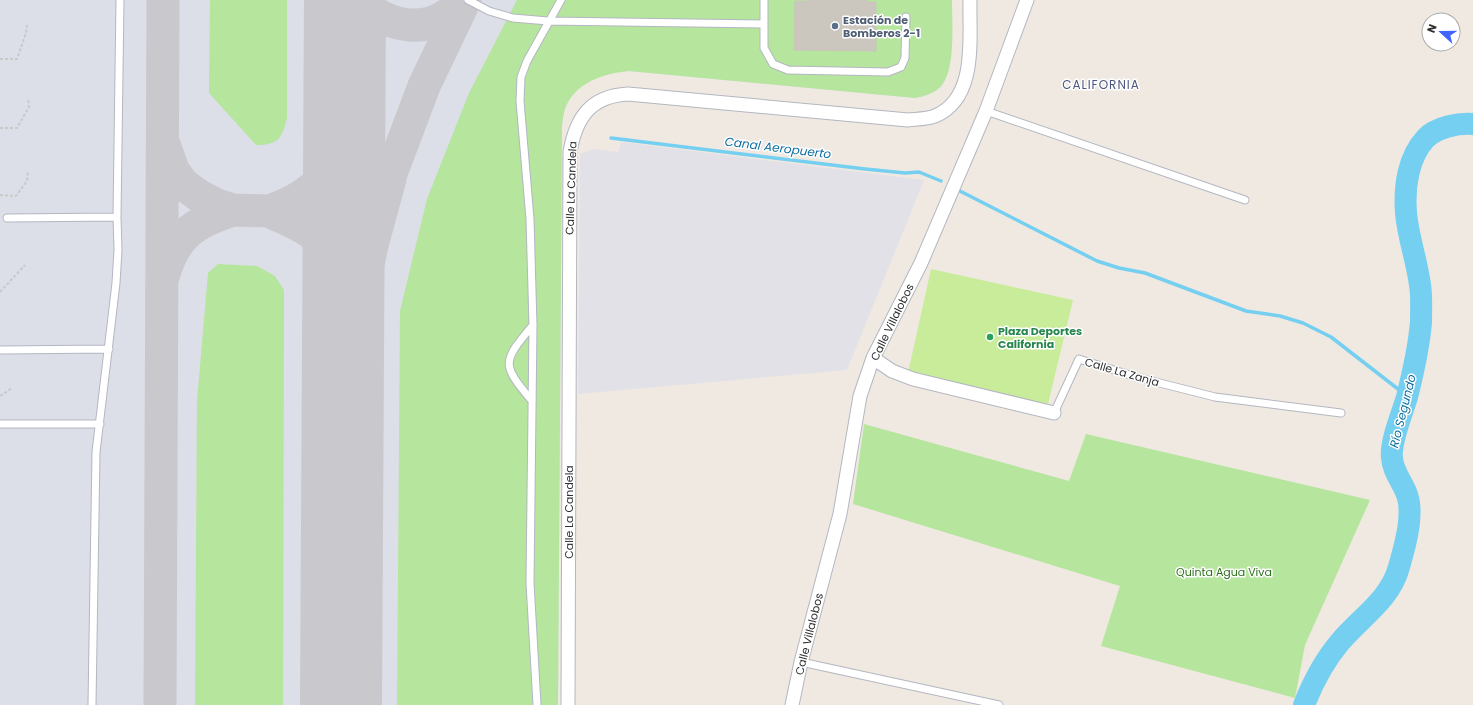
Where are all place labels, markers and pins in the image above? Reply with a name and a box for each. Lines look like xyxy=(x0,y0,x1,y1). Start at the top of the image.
place label: Estación de Bomberos 2-1 xyxy=(843,12,920,41)
marker: Estación de Bomberos 2-1 xyxy=(830,21,840,31)
place label: Plaza Deportes California xyxy=(998,323,1082,352)
marker: Plaza Deportes California xyxy=(985,332,995,342)

